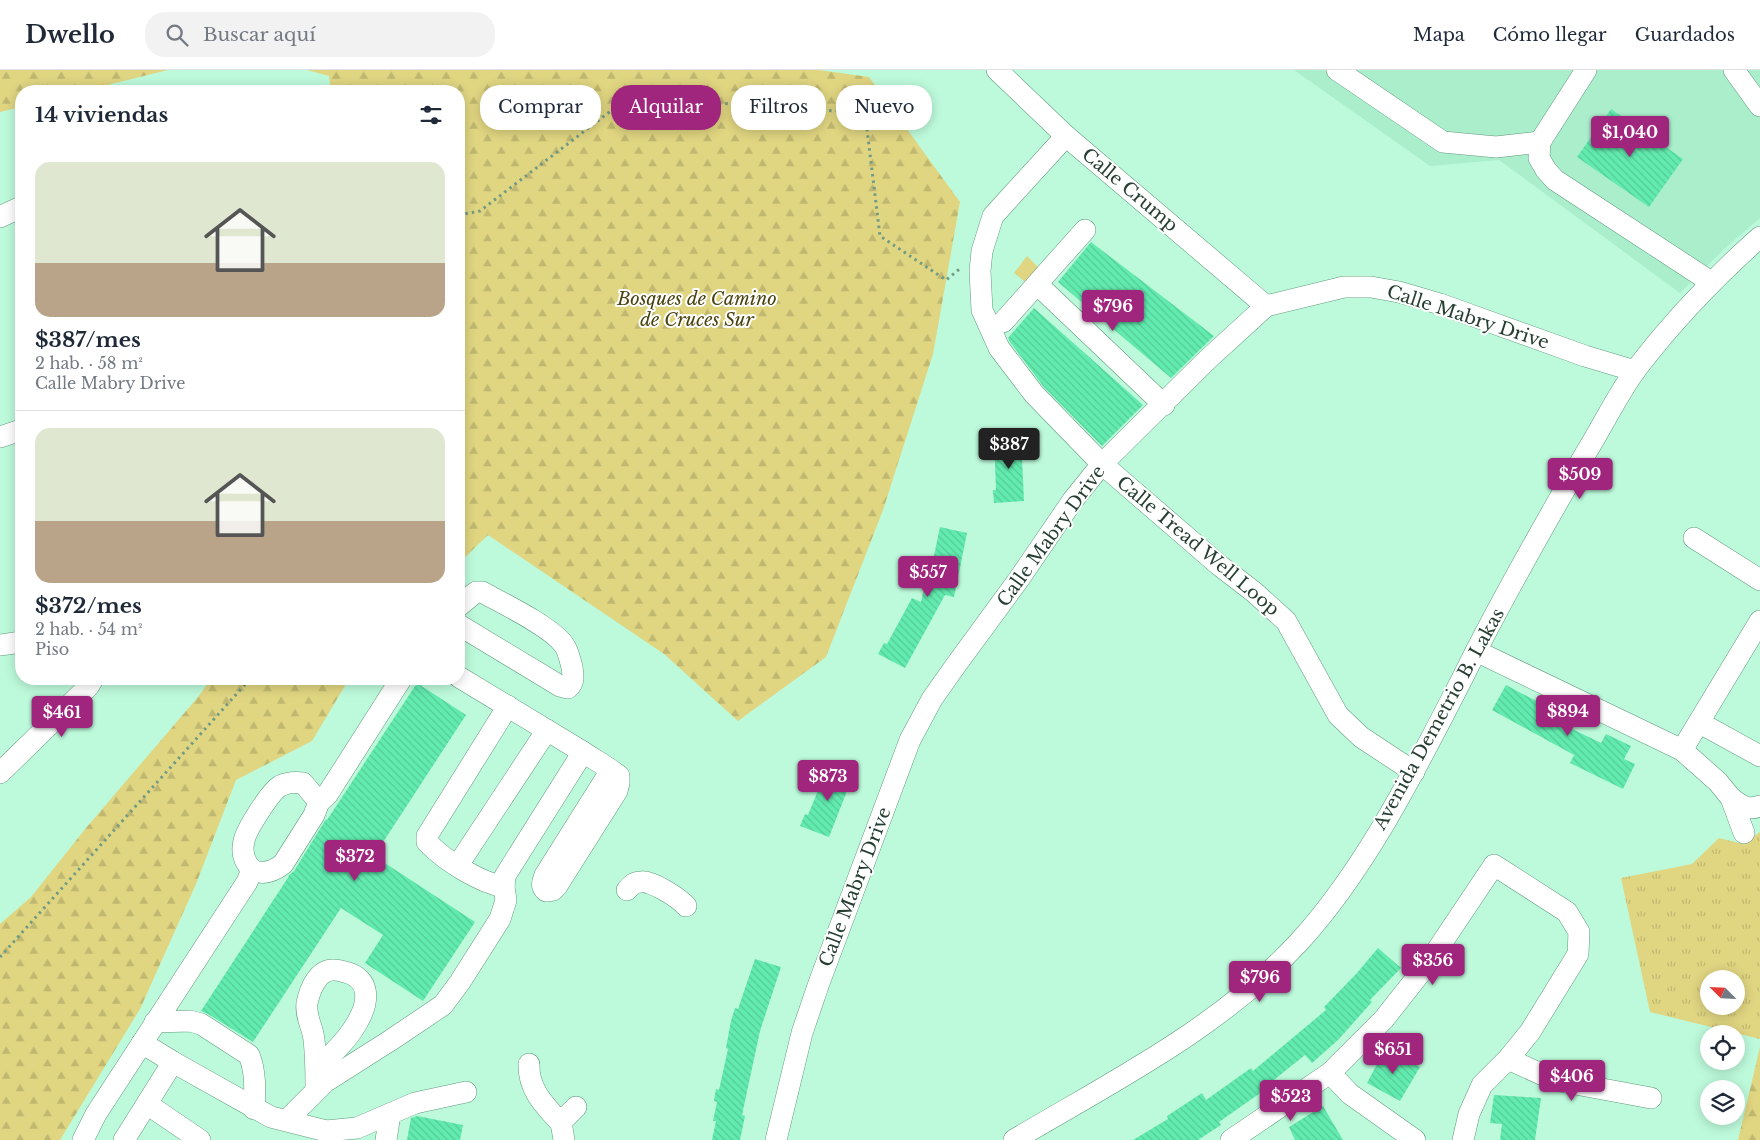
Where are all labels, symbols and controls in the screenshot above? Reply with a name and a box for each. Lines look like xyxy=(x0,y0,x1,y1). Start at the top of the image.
search box xyxy=(145,12,495,57)
text: Dwello xyxy=(25,20,115,49)
icon: search xyxy=(163,21,191,49)
text: Buscar aquí xyxy=(203,23,316,46)
text: Mapa xyxy=(1413,24,1465,46)
text: Cómo llegar xyxy=(1493,24,1607,46)
text: Guardados xyxy=(1635,24,1735,46)
chip: Comprar xyxy=(480,85,601,130)
chip: Alquilar xyxy=(611,85,721,130)
chip: Filtros xyxy=(731,85,826,130)
chip: Nuevo xyxy=(836,85,932,130)
icon: filters xyxy=(417,101,445,129)
text: 14 viviendas xyxy=(35,102,168,128)
pin: $1,040 xyxy=(1589,116,1671,158)
text: $1,040 xyxy=(1602,122,1658,142)
street label: Calle Crump xyxy=(1078,144,1182,236)
icon: home xyxy=(195,195,285,285)
street label: Calle Mabry Drive xyxy=(1384,280,1552,354)
park label: Bosques de Camino de Cruces Sur xyxy=(616,288,777,331)
pin: $796 xyxy=(1083,290,1143,332)
text: $796 xyxy=(1093,296,1133,316)
text: $387/mes xyxy=(35,327,141,353)
text: 2 hab. · 58 m² xyxy=(35,353,143,373)
text: Calle Mabry Drive xyxy=(35,373,185,393)
pin: $387 xyxy=(979,428,1039,470)
text: $387 xyxy=(990,434,1028,454)
pin: $509 xyxy=(1550,458,1610,500)
icon: home xyxy=(195,460,285,550)
street label: Calle Mabry Drive xyxy=(992,461,1110,611)
text: $509 xyxy=(1559,464,1601,484)
street label: Calle Tread Well Loop xyxy=(1112,472,1284,620)
pin: $557 xyxy=(898,556,958,598)
text: $557 xyxy=(909,562,947,582)
text: $372/mes xyxy=(35,593,142,619)
street label: Avenida Demetrio B. Lakas xyxy=(1368,604,1509,834)
text: 2 hab. · 54 m² xyxy=(35,619,143,639)
text: Piso xyxy=(35,639,69,659)
pin: $894 xyxy=(1538,694,1598,737)
pin: $461 xyxy=(32,696,92,738)
text: $894 xyxy=(1547,701,1589,721)
text: $461 xyxy=(43,702,81,722)
pin: $873 xyxy=(798,760,858,802)
text: $873 xyxy=(809,766,847,786)
street label: Calle Mabry Drive xyxy=(814,804,896,970)
pin: $372 xyxy=(325,840,385,882)
text: $372 xyxy=(335,846,375,866)
pin: $356 xyxy=(1403,944,1463,986)
text: $356 xyxy=(1413,950,1453,970)
pin: $796 xyxy=(1230,960,1290,1003)
text: $796 xyxy=(1240,967,1280,987)
north arrow xyxy=(1700,970,1745,1015)
map controls xyxy=(1700,970,1745,1125)
button: locate xyxy=(1700,1025,1745,1070)
pin: $651 xyxy=(1363,1032,1423,1075)
text: $651 xyxy=(1374,1039,1412,1059)
pin: $406 xyxy=(1542,1060,1602,1102)
text: $406 xyxy=(1550,1066,1594,1086)
pin: $523 xyxy=(1261,1080,1321,1122)
button: layers xyxy=(1700,1080,1745,1125)
text: $523 xyxy=(1271,1086,1311,1106)

